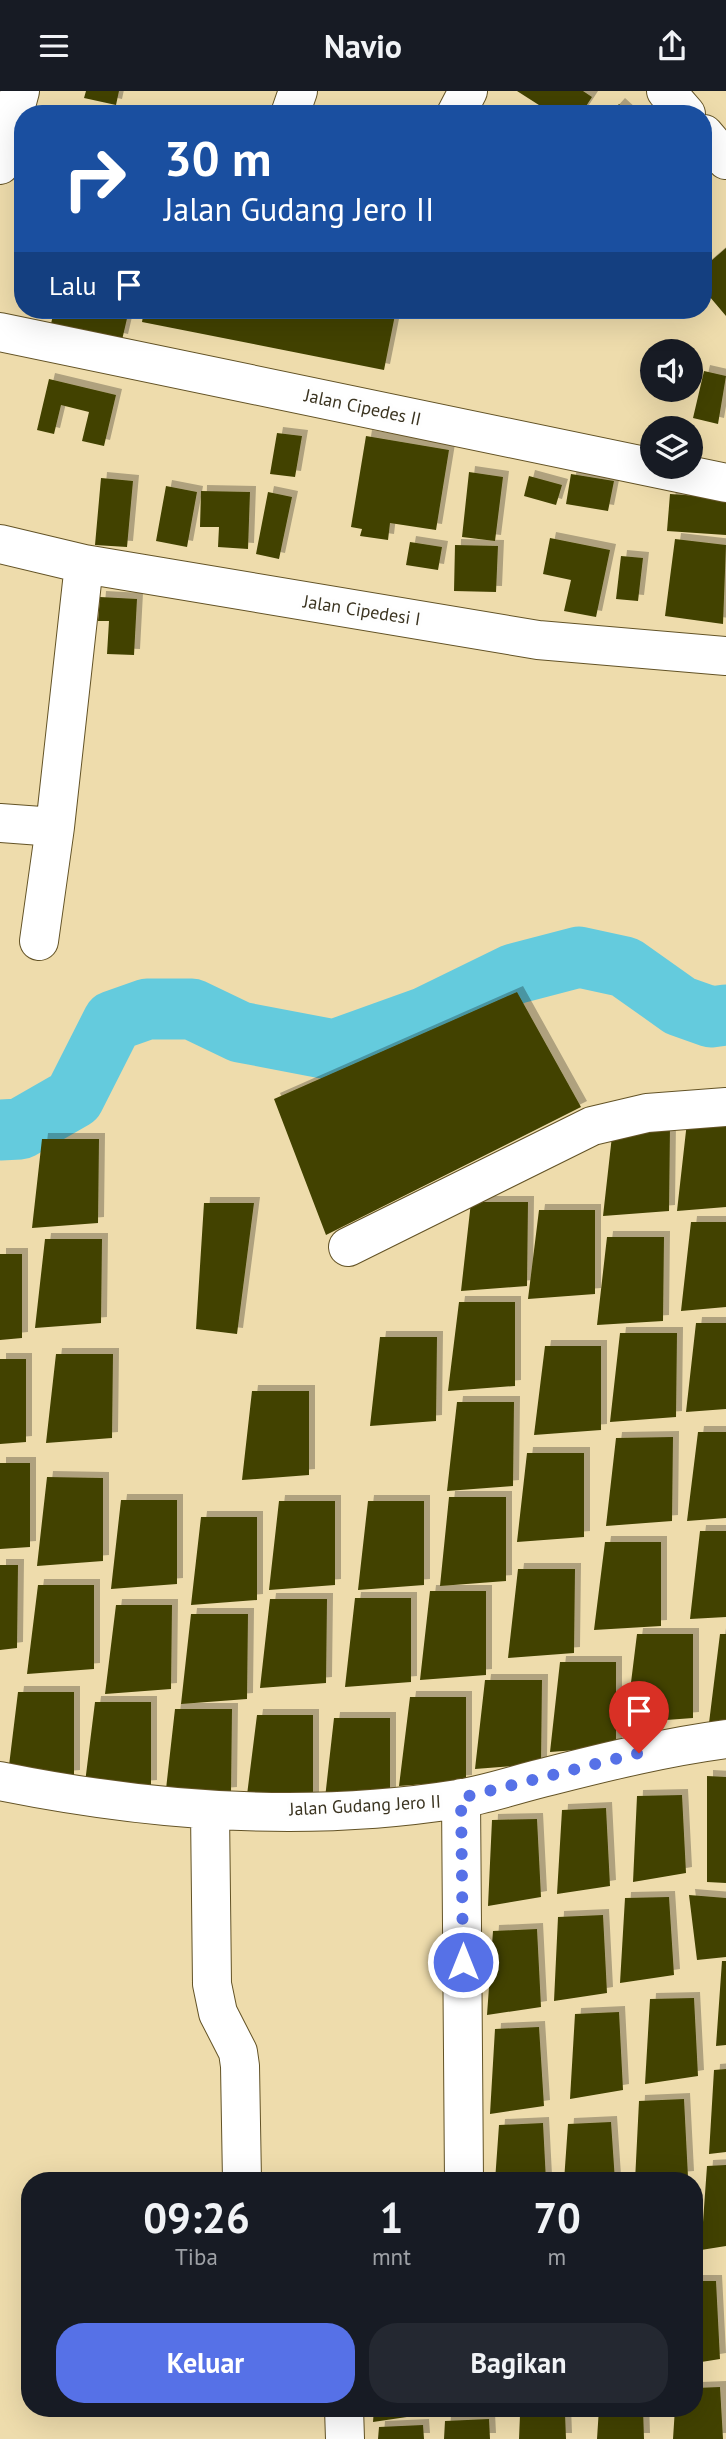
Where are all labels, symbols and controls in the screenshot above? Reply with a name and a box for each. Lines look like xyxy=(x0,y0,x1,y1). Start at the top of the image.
text: Navio xyxy=(324,25,402,67)
icon: menu xyxy=(35,27,73,65)
icon: share xyxy=(653,27,691,65)
text: 30 m xyxy=(164,126,271,190)
icon: right xyxy=(49,133,140,224)
text: Jalan Gudang Jero II xyxy=(164,188,434,230)
icon: arrive xyxy=(110,266,148,304)
text: Lalu xyxy=(49,269,96,302)
map controls xyxy=(640,339,703,479)
button: sound xyxy=(640,339,703,402)
street label: Jalan Cipedes II xyxy=(302,383,423,431)
button: layers xyxy=(640,416,703,479)
street label: Jalan Cipedesi I xyxy=(301,589,422,631)
pin xyxy=(609,1681,669,1753)
icon: arrive xyxy=(620,1692,658,1730)
street label: Jalan Gudang Jero II xyxy=(287,1790,442,1821)
position arrow xyxy=(426,1925,500,1999)
text: 09:26 xyxy=(143,2190,250,2245)
text: 1 xyxy=(380,2190,403,2245)
text: 70 xyxy=(533,2190,581,2245)
text: Tiba xyxy=(175,2242,218,2271)
text: mnt xyxy=(372,2242,411,2271)
text: m xyxy=(548,2242,566,2271)
button: Keluar xyxy=(56,2323,355,2403)
button: Bagikan xyxy=(369,2323,668,2403)

